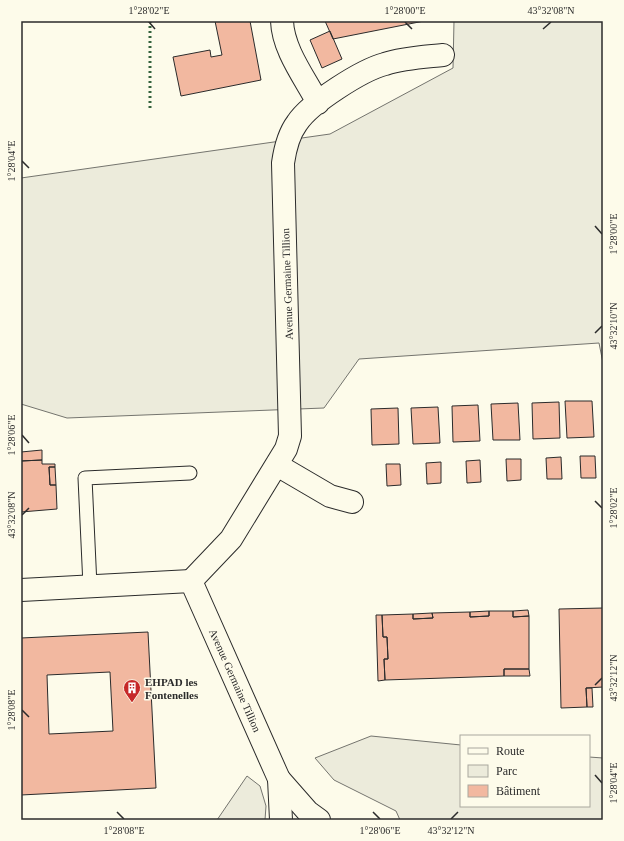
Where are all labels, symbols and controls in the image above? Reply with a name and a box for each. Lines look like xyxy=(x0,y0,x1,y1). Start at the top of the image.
text: 1°28'02"E xyxy=(129,5,170,16)
text: 1°28'00"E xyxy=(385,5,426,16)
text: 43°32'08"N xyxy=(527,5,575,16)
text: 1°28'04"E xyxy=(6,141,17,182)
text: 1°28'00"E xyxy=(608,214,619,255)
street label: Avenue Germaine Tillion xyxy=(279,228,295,340)
text: 43°32'10"N xyxy=(608,302,619,350)
text: 1°28'06"E xyxy=(6,415,17,456)
text: 1°28'02"E xyxy=(608,488,619,529)
text: 43°32'08"N xyxy=(6,491,17,539)
street label: Avenue Germaine Tillion xyxy=(207,627,264,734)
text: 43°32'12"N xyxy=(608,654,619,702)
place label: EHPAD les Fontenelles xyxy=(145,676,199,701)
building icon: EHPAD les Fontenelles xyxy=(122,678,142,703)
text: 1°28'08"E xyxy=(6,690,17,731)
legend xyxy=(460,735,590,807)
text: Route xyxy=(496,744,525,758)
text: 1°28'04"E xyxy=(608,763,619,804)
text: Parc xyxy=(496,764,517,778)
text: Bâtiment xyxy=(496,784,541,798)
text: 1°28'08"E xyxy=(104,825,145,836)
text: 1°28'06"E xyxy=(360,825,401,836)
text: 43°32'12"N xyxy=(427,825,475,836)

